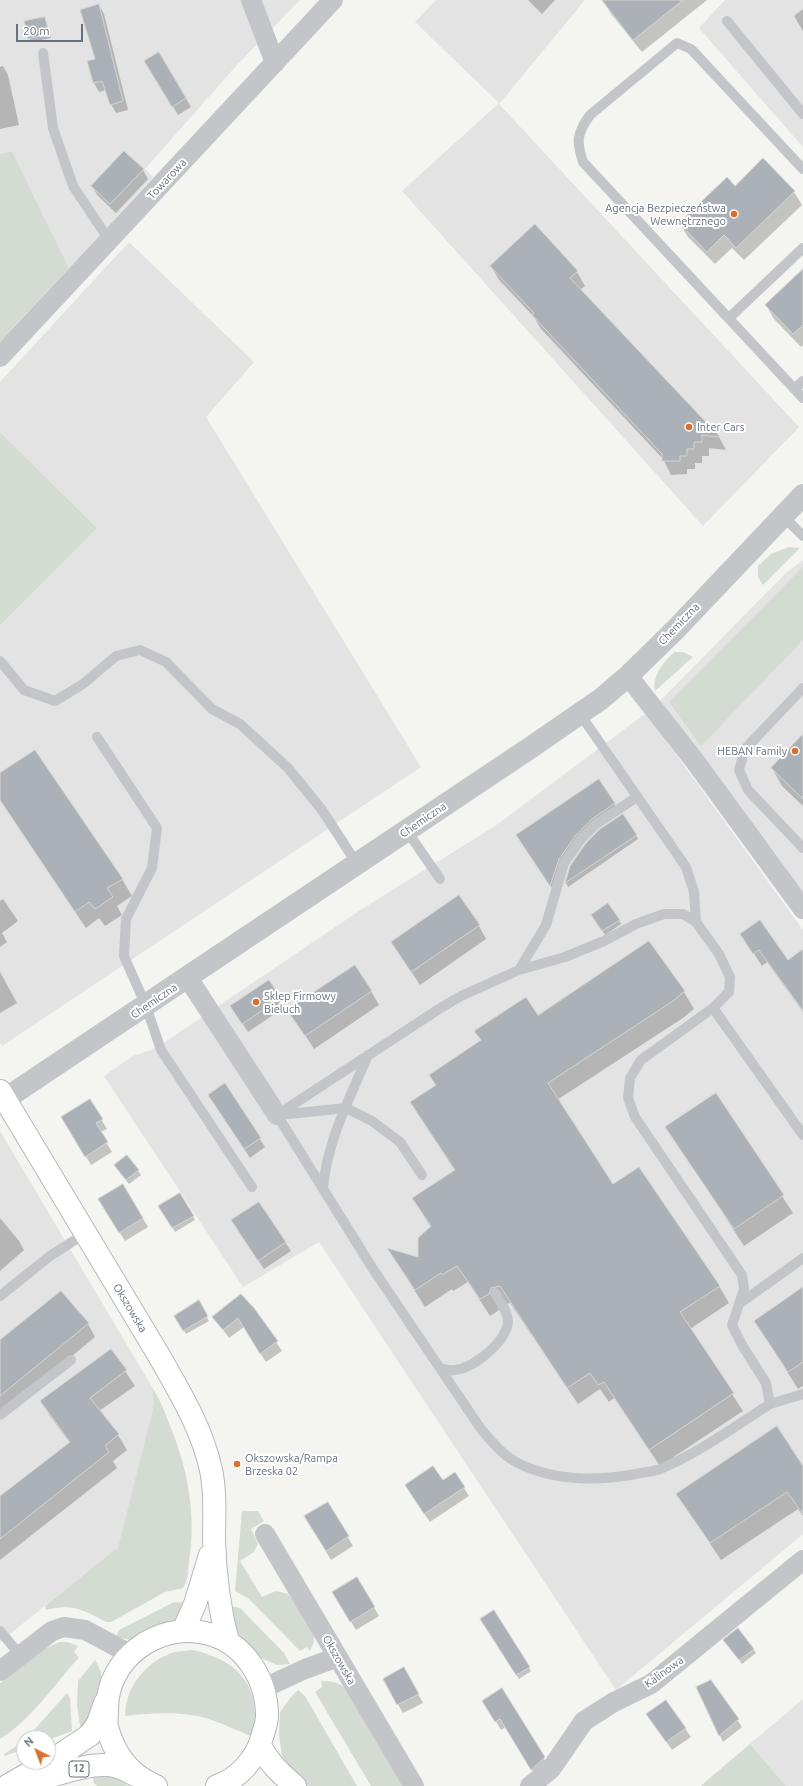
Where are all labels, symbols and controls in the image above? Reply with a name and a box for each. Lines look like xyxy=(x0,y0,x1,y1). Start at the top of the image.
scale bar xyxy=(18,16,85,42)
text: 20 m xyxy=(23,24,50,37)
street label: Towarowa xyxy=(145,156,189,202)
place label: Agencja Bezpieczeństwa Wewnętrznego xyxy=(605,201,726,227)
marker: Agencja Bezpieczeństwa Wewnętrznego xyxy=(729,209,739,219)
place label: Inter Cars xyxy=(697,420,745,434)
marker: Inter Cars xyxy=(684,422,694,432)
street label: Chemiczna xyxy=(656,600,702,648)
place label: HEBAN Family xyxy=(717,744,787,758)
marker: HEBAN Family xyxy=(790,746,800,756)
street label: Chemiczna xyxy=(397,800,449,840)
street label: Chemiczna xyxy=(128,981,180,1021)
place label: Sklep Firmowy Bieluch xyxy=(264,989,336,1015)
marker: Sklep Firmowy Bieluch xyxy=(251,997,261,1007)
street label: Okszowska xyxy=(110,1281,150,1335)
place label: Okszowska/Rampa Brzeska 02 xyxy=(245,1451,338,1477)
marker: Okszowska/Rampa Brzeska 02 xyxy=(232,1459,242,1469)
street label: Okszowska xyxy=(320,1633,358,1687)
street label: Kalinowa xyxy=(642,1653,686,1691)
north arrow xyxy=(16,1730,56,1770)
text: N xyxy=(22,1735,36,1749)
road number: 12 xyxy=(69,1761,89,1777)

